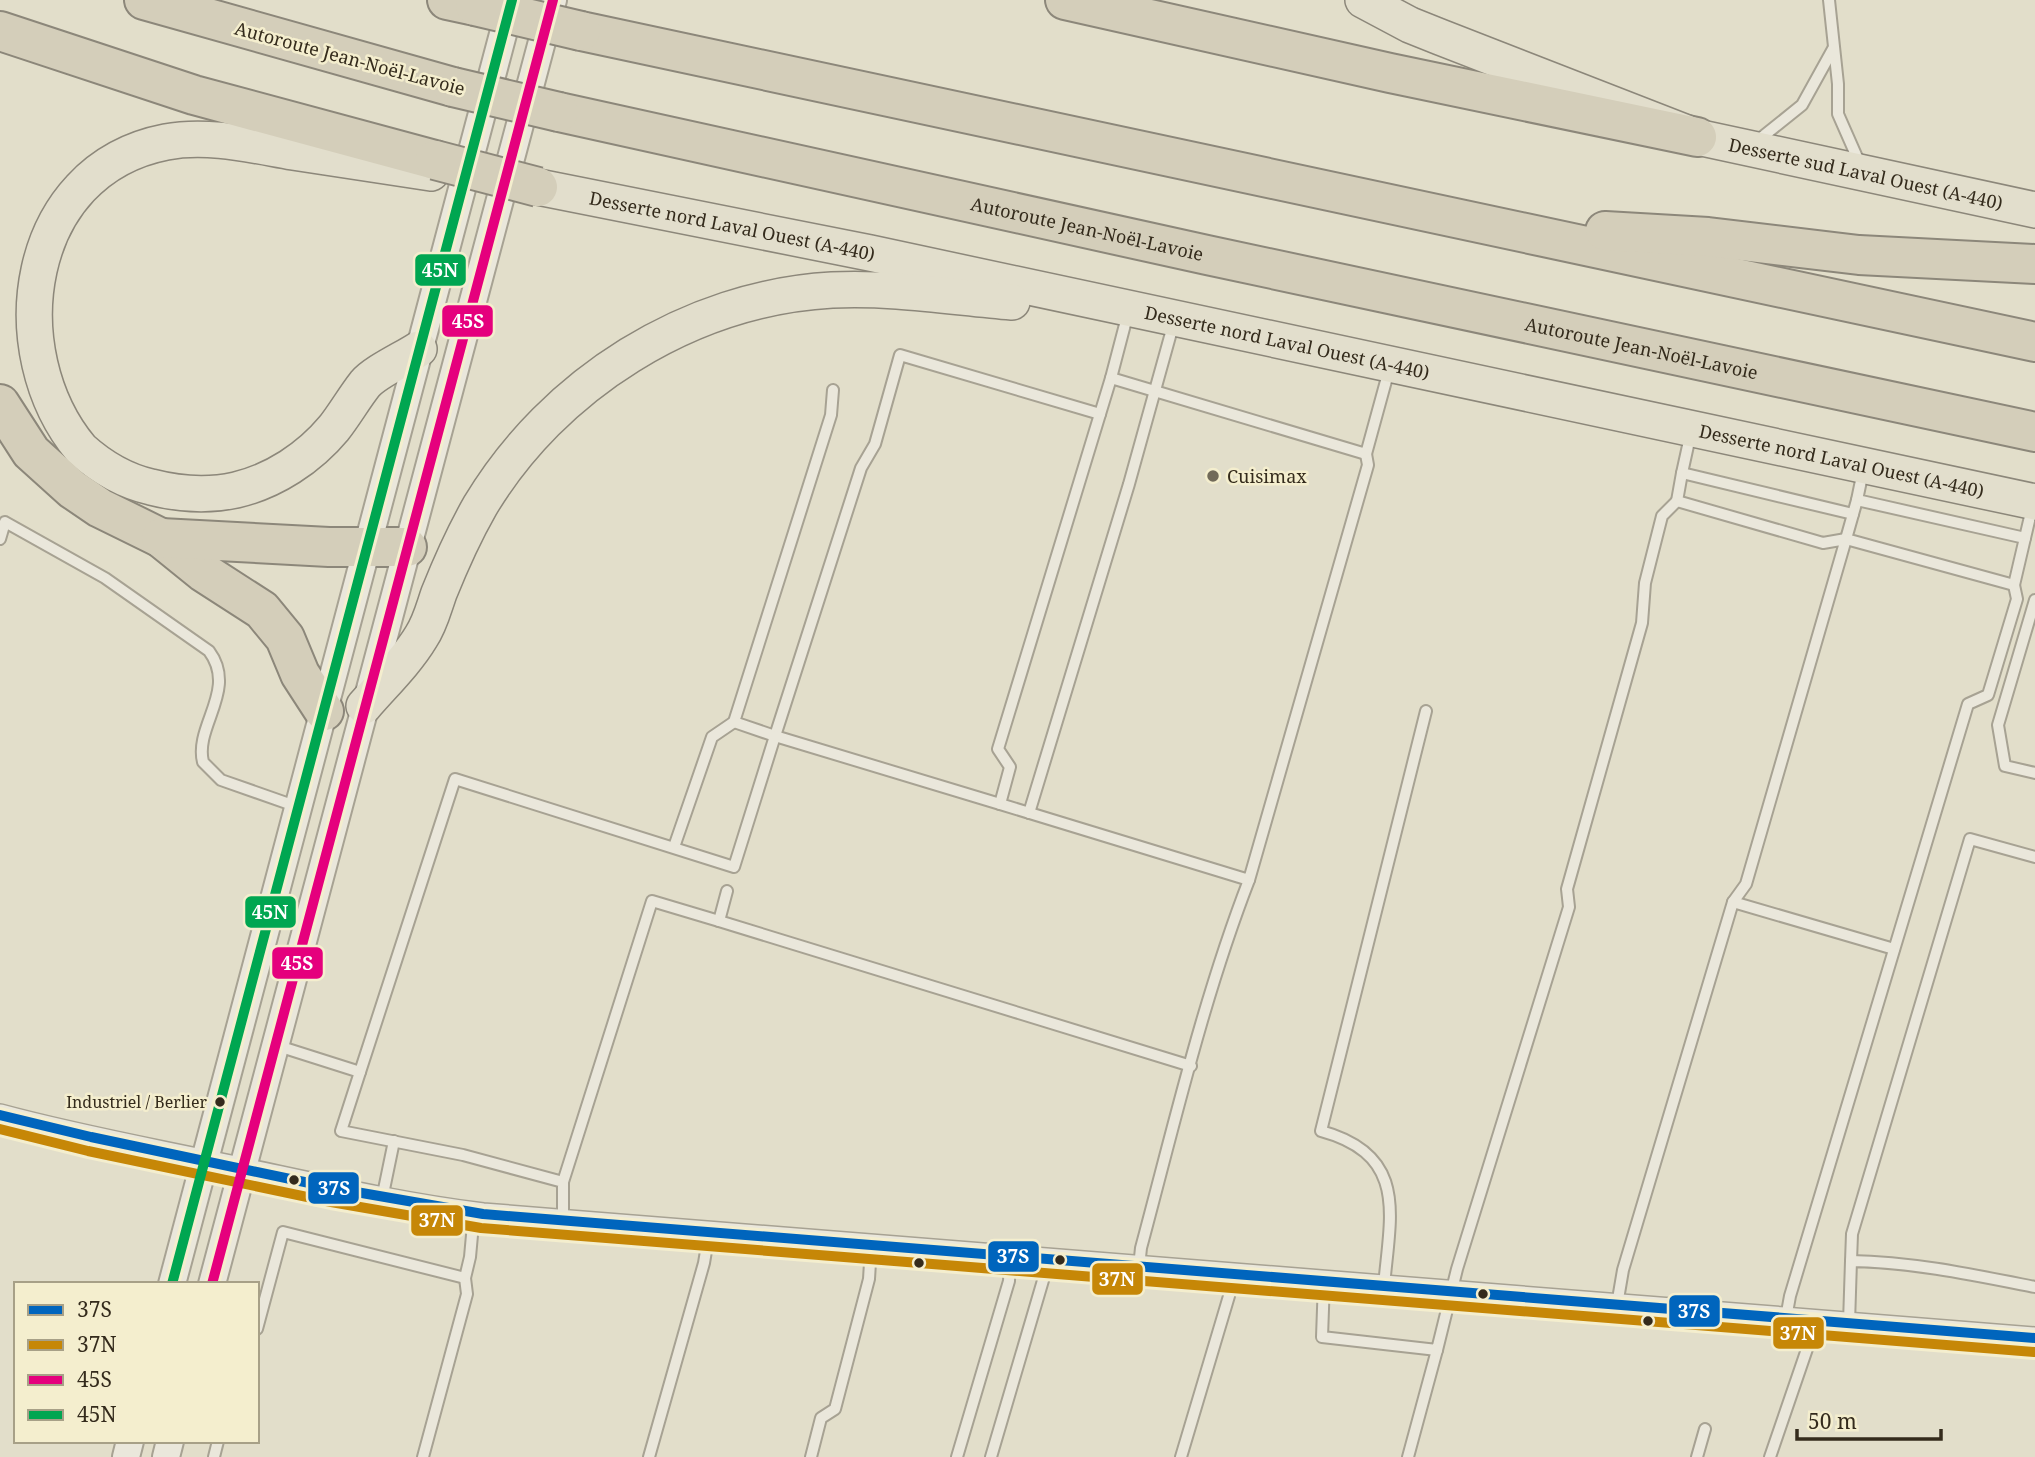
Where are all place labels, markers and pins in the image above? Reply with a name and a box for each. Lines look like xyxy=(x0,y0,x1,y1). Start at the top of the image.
place label: Cuisimax xyxy=(1227,464,1307,488)
marker: Cuisimax xyxy=(1205,468,1221,484)
place label: Industriel / Berlier xyxy=(66,1091,207,1113)
marker: Industriel / Berlier xyxy=(213,1095,227,1109)
unlabelled marker xyxy=(287,1173,301,1187)
unlabelled marker xyxy=(1053,1253,1067,1267)
unlabelled marker xyxy=(912,1256,926,1270)
unlabelled marker xyxy=(1476,1287,1490,1301)
unlabelled marker xyxy=(1641,1314,1655,1328)

